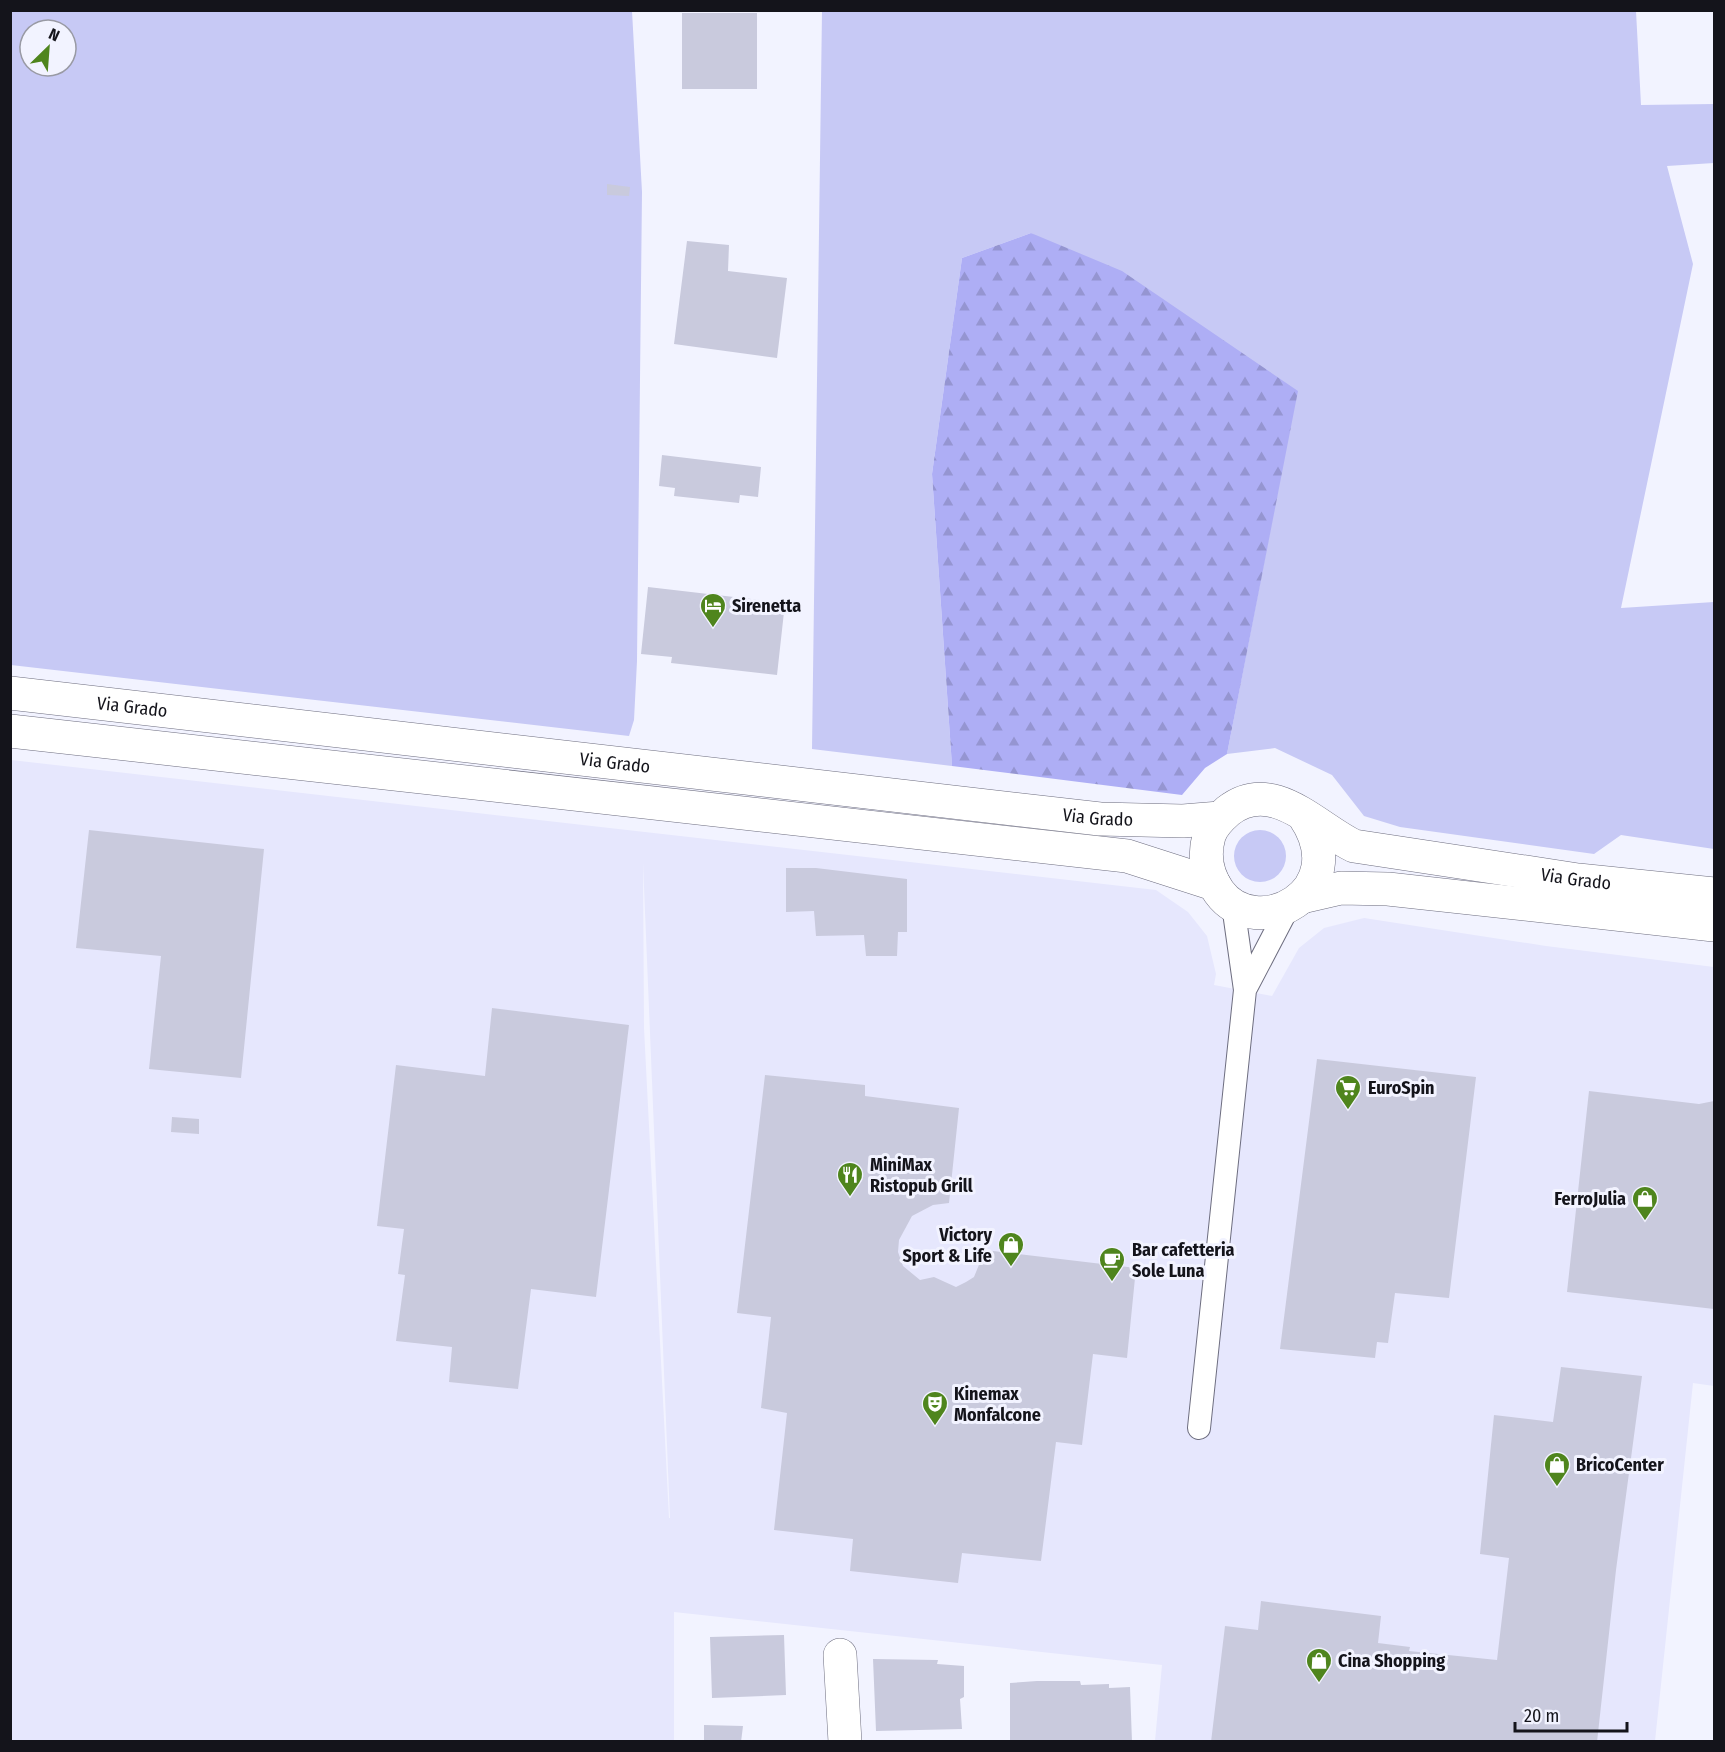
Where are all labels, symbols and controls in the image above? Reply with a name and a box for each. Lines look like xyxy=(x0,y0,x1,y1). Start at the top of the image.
north arrow xyxy=(18,18,78,78)
text: N xyxy=(46,24,62,45)
hotel icon: Sirenetta xyxy=(698,591,728,629)
place label: Sirenetta xyxy=(732,595,801,617)
street label: Via Grado xyxy=(96,692,169,722)
street label: Via Grado xyxy=(579,748,651,778)
street label: Via Grado xyxy=(1061,804,1133,831)
street label: Via Grado xyxy=(1539,863,1612,894)
supermarket icon: EuroSpin xyxy=(1333,1073,1363,1111)
place label: EuroSpin xyxy=(1368,1077,1435,1099)
place label: MiniMax Ristopub Grill xyxy=(870,1154,973,1197)
restaurant icon: MiniMax Ristopub Grill xyxy=(835,1160,865,1198)
shop icon: FerroJulia xyxy=(1630,1184,1660,1222)
place label: FerroJulia xyxy=(1554,1188,1626,1210)
place label: Victory Sport & Life xyxy=(903,1224,992,1267)
shop icon: Victory Sport & Life xyxy=(996,1230,1026,1268)
place label: Bar cafetteria Sole Luna xyxy=(1132,1239,1235,1282)
cafe icon: Bar cafetteria Sole Luna xyxy=(1097,1245,1127,1283)
place label: Kinemax Monfalcone xyxy=(954,1383,1041,1426)
theatre icon: Kinemax Monfalcone xyxy=(920,1389,950,1427)
shop icon: BricoCenter xyxy=(1542,1450,1572,1488)
place label: BricoCenter xyxy=(1576,1454,1664,1476)
shop icon: Cina Shopping xyxy=(1304,1646,1334,1684)
place label: Cina Shopping xyxy=(1338,1650,1445,1672)
scale bar xyxy=(1515,1695,1628,1733)
text: 20 m xyxy=(1524,1705,1559,1727)

